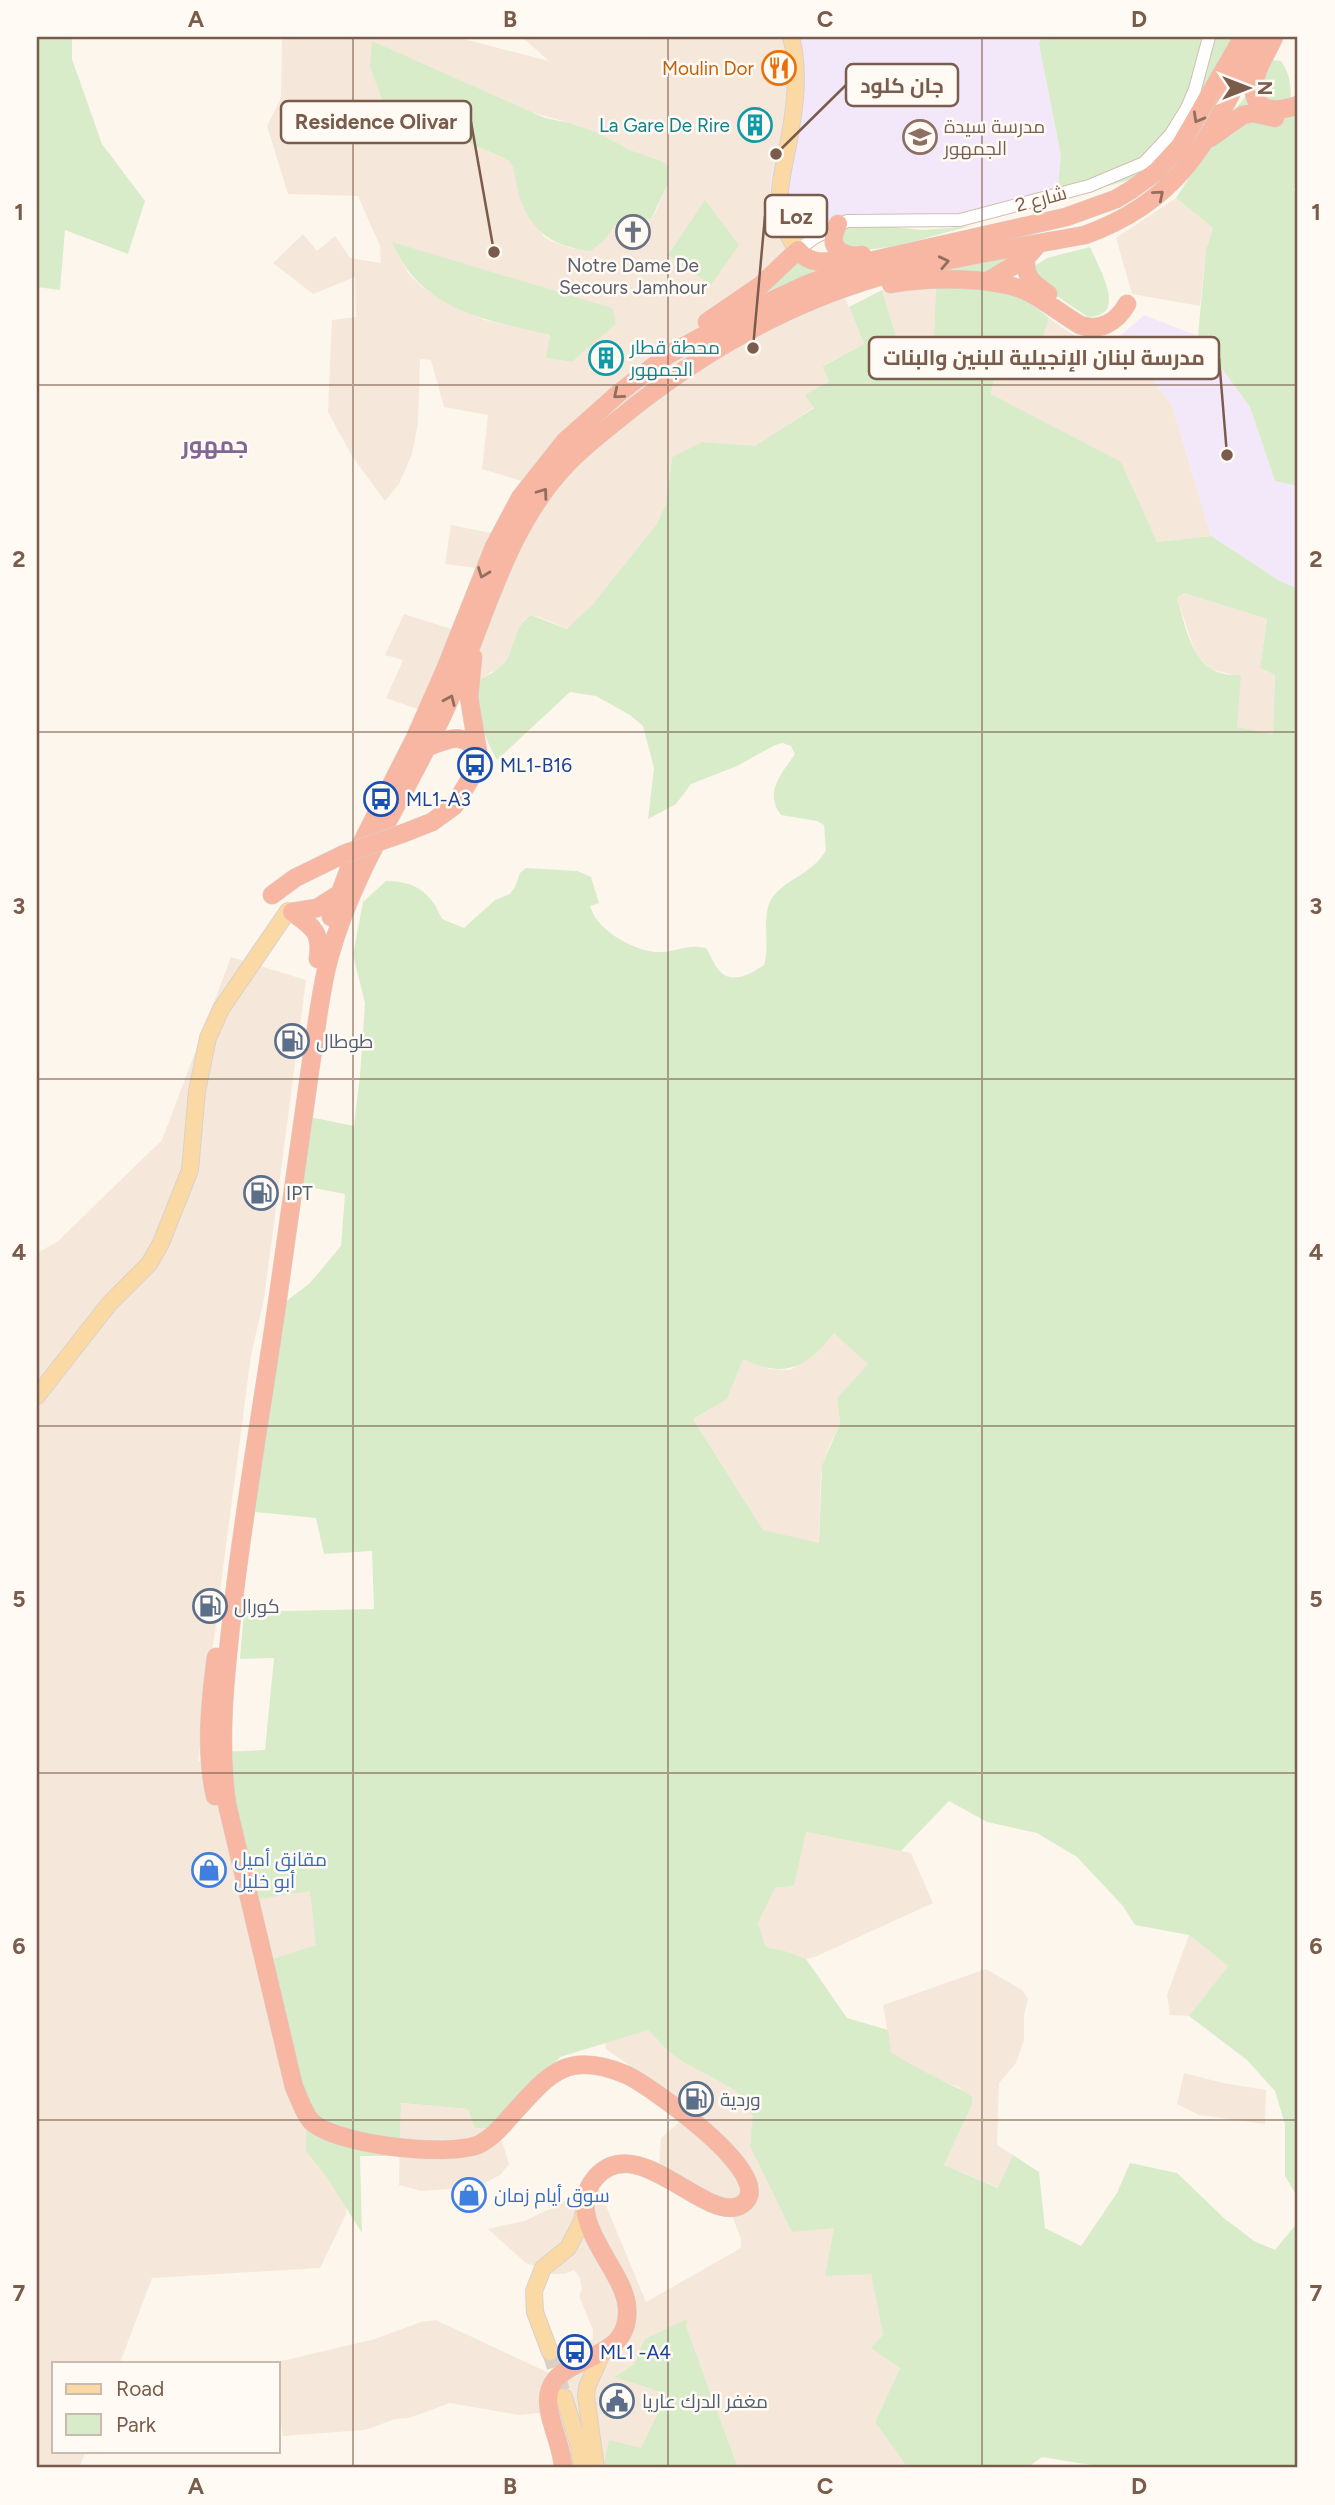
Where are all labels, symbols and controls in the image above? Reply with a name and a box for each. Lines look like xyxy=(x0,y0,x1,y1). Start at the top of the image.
text: A xyxy=(188,5,205,33)
text: B xyxy=(503,5,517,33)
text: C xyxy=(817,5,834,33)
text: D xyxy=(1131,5,1147,33)
restaurant icon: Moulin Dor xyxy=(760,49,798,87)
north arrow xyxy=(1212,52,1282,122)
place label: Moulin Dor xyxy=(662,57,755,80)
callout: جان كلود xyxy=(846,64,958,106)
text: جان كلود xyxy=(860,73,944,99)
text: N xyxy=(1253,81,1276,95)
callout: Residence Olivar xyxy=(281,101,471,143)
building icon: La Gare De Rire xyxy=(736,106,774,144)
text: Residence Olivar xyxy=(295,109,457,134)
one-way arrow xyxy=(1193,111,1206,123)
place label: La Gare De Rire xyxy=(599,114,730,137)
place label: مدرسة سيدة الجمهور xyxy=(943,115,1045,160)
school or university icon: مدرسة سيدة الجمهور xyxy=(901,118,939,156)
street label: شارع 2 xyxy=(1013,181,1070,219)
one-way arrow xyxy=(1150,191,1163,203)
callout: Loz xyxy=(765,195,827,237)
text: 1 xyxy=(14,198,24,226)
text: 1 xyxy=(1311,198,1321,226)
text: Loz xyxy=(779,204,813,229)
church icon: Notre Dame De Secours Jamhour xyxy=(614,213,652,251)
place label: Notre Dame De Secours Jamhour xyxy=(559,254,708,299)
one-way arrow xyxy=(938,255,950,270)
place label: محطة قطار الجمهور xyxy=(629,336,720,381)
callout: مدرسة لبنان الإنجيلية للبنين والبنات xyxy=(869,337,1219,379)
building icon: محطة قطار الجمهور xyxy=(587,339,625,377)
text: مدرسة لبنان الإنجيلية للبنين والبنات xyxy=(883,345,1205,372)
one-way arrow xyxy=(614,386,627,398)
district label: جمهور xyxy=(181,431,248,459)
one-way arrow xyxy=(535,488,547,501)
text: 2 xyxy=(12,545,26,573)
text: 2 xyxy=(1309,545,1323,573)
one-way arrow xyxy=(477,566,491,578)
one-way arrow xyxy=(442,695,456,707)
bus stop icon: ML1-B16 xyxy=(456,746,494,784)
place label: ML1-B16 xyxy=(500,754,572,777)
bus stop icon: ML1-A3 xyxy=(362,780,400,818)
place label: ML1-A3 xyxy=(406,788,471,811)
text: 3 xyxy=(13,892,25,920)
text: 3 xyxy=(1310,892,1322,920)
fuel station icon: طوطال xyxy=(273,1022,311,1060)
place label: طوطال xyxy=(316,1030,373,1053)
fuel station icon: IPT xyxy=(242,1174,280,1212)
place label: IPT xyxy=(286,1182,313,1205)
text: 4 xyxy=(12,1238,26,1266)
text: 4 xyxy=(1309,1238,1323,1266)
text: 5 xyxy=(12,1585,26,1613)
text: 5 xyxy=(1309,1585,1323,1613)
fuel station icon: كورال xyxy=(191,1587,229,1625)
place label: كورال xyxy=(234,1595,280,1618)
place label: مقانق أميل أبو خليل xyxy=(234,1848,327,1893)
shop icon: مقانق أميل أبو خليل xyxy=(190,1851,228,1889)
text: 6 xyxy=(12,1932,26,1960)
text: 6 xyxy=(1309,1932,1323,1960)
fuel station icon: وردية xyxy=(677,2080,715,2118)
place label: وردية xyxy=(720,2088,761,2111)
shop icon: سوق أيام زمان xyxy=(450,2176,488,2214)
place label: سوق أيام زمان xyxy=(494,2184,610,2209)
text: 7 xyxy=(13,2279,26,2307)
text: 7 xyxy=(1310,2279,1323,2307)
bus stop icon: ML1 -A4 xyxy=(556,2333,594,2371)
place label: ML1 -A4 xyxy=(600,2341,671,2364)
legend xyxy=(52,2362,280,2452)
text: Road xyxy=(116,2376,164,2401)
public building icon: مغفر الدرك عاريا xyxy=(598,2382,636,2420)
place label: مغفر الدرك عاريا xyxy=(642,2390,768,2413)
text: Park xyxy=(116,2412,157,2437)
text: A xyxy=(188,2472,205,2500)
text: B xyxy=(503,2472,517,2500)
text: C xyxy=(817,2472,834,2500)
text: D xyxy=(1131,2472,1147,2500)

